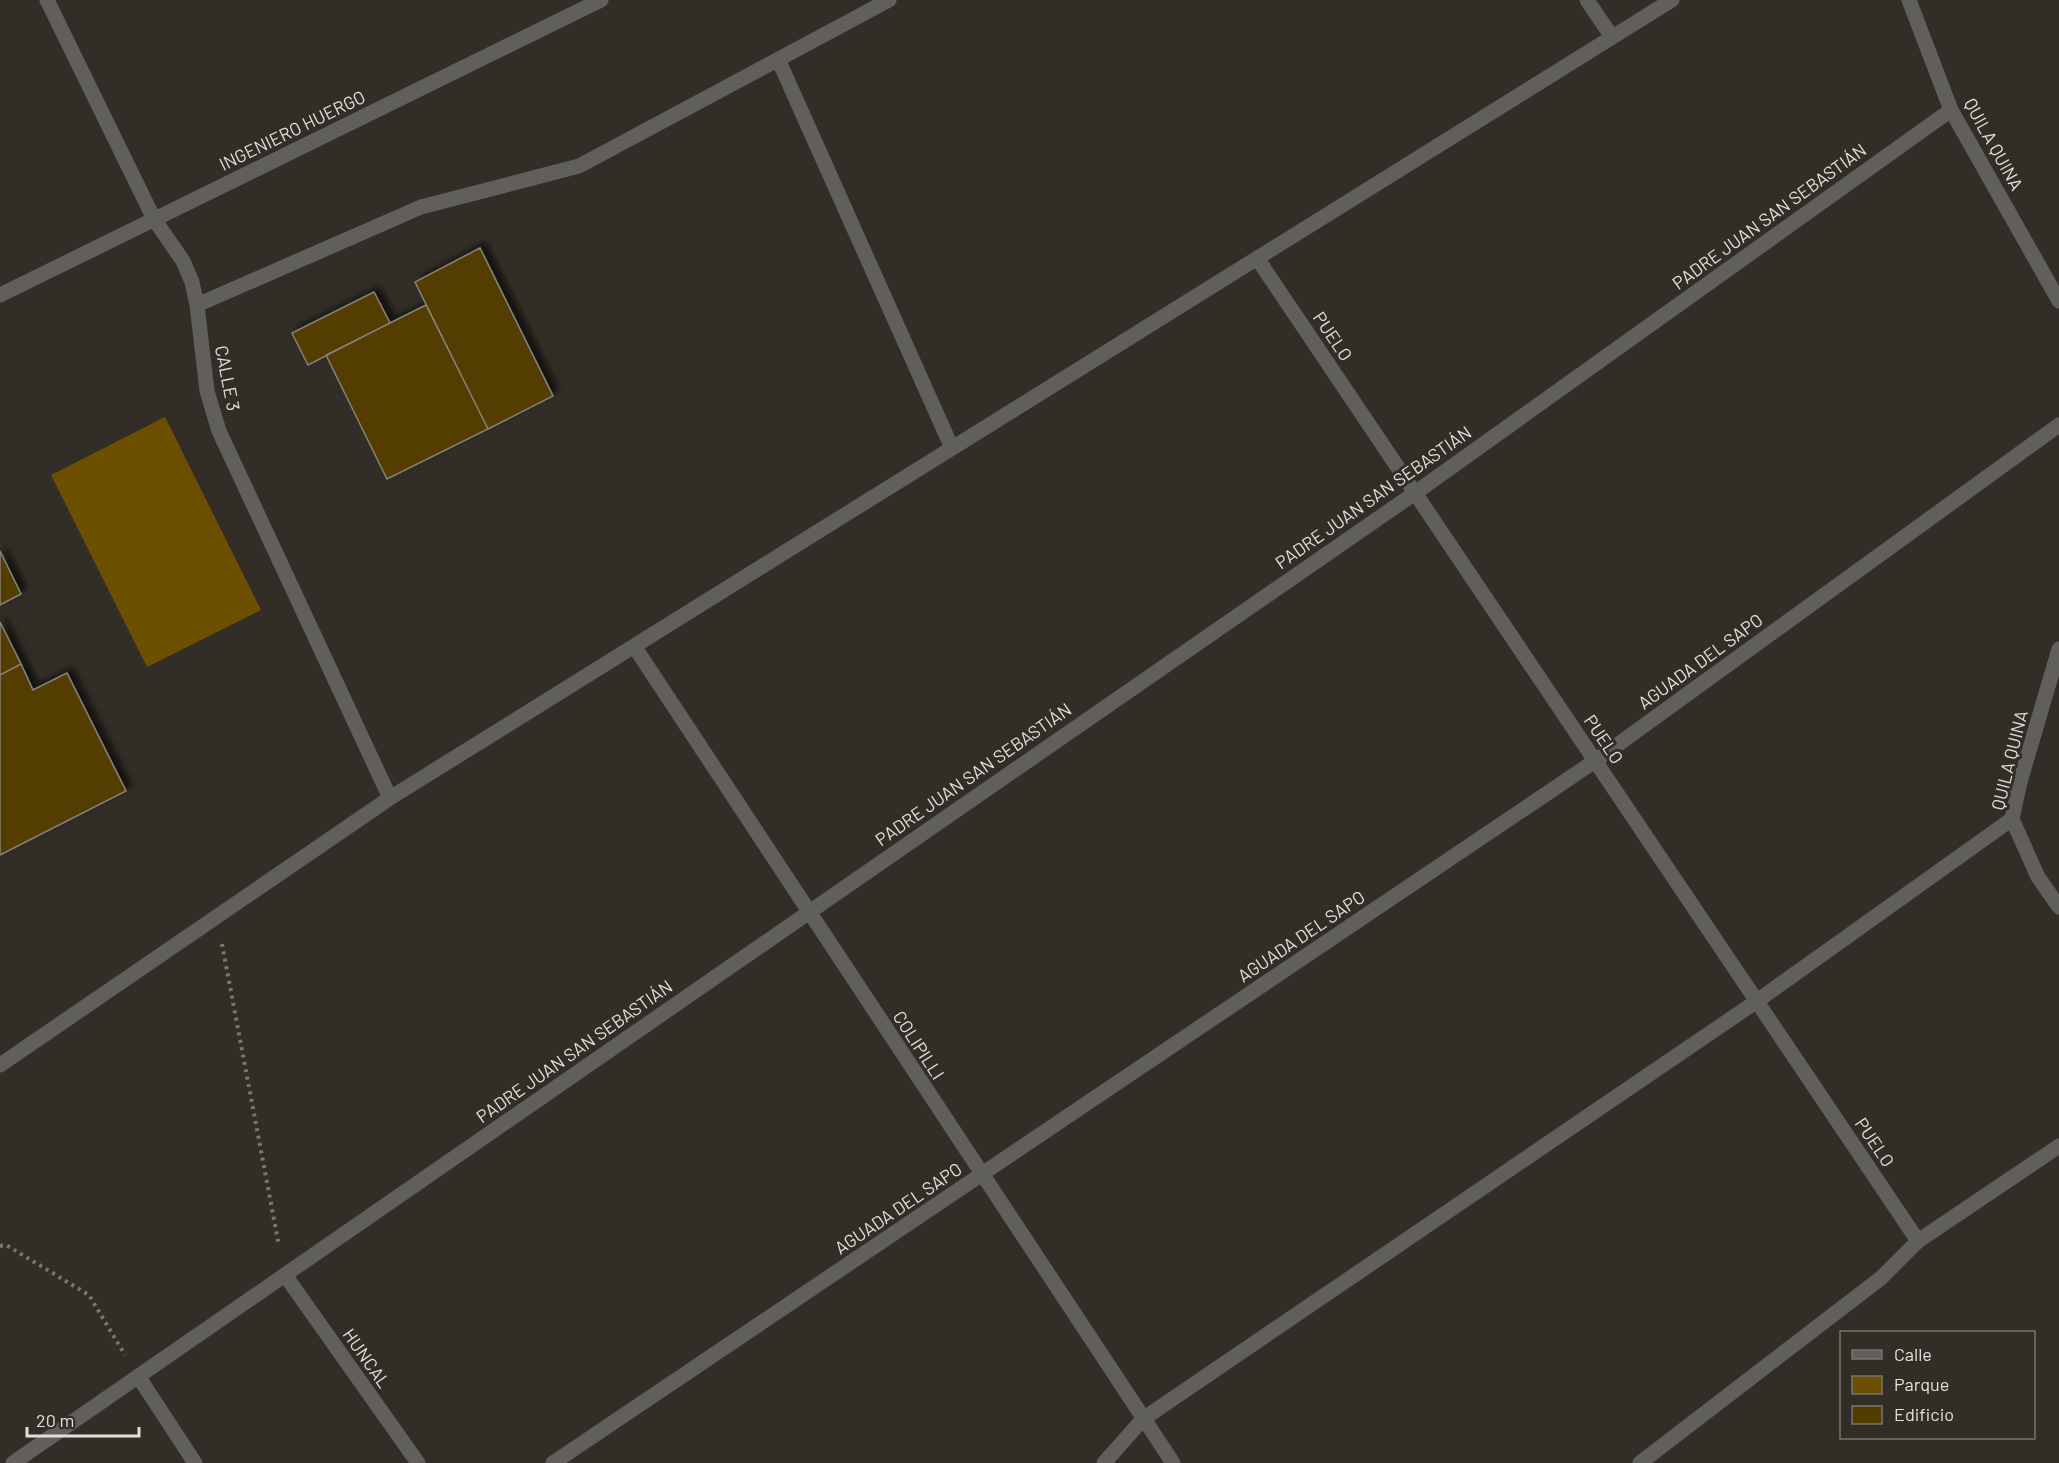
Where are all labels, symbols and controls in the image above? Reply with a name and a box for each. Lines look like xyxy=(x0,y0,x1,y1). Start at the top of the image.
street label: INGENIERO HUERGO xyxy=(215,85,369,175)
street label: QUILA QUINA xyxy=(1960,94,2028,194)
street label: PADRE JUAN SAN SEBASTIÁN xyxy=(1668,138,1870,294)
street label: PUELO xyxy=(1309,307,1357,365)
street label: CALLE 3 xyxy=(211,343,245,413)
street label: PADRE JUAN SAN SEBASTIÁN xyxy=(1271,421,1475,573)
street label: AGUADA DEL SAPO xyxy=(1633,608,1767,714)
street label: PADRE JUAN SAN SEBASTIÁN xyxy=(871,698,1075,850)
street label: QUILA QUINA xyxy=(1986,708,2032,812)
street label: PUELO xyxy=(1580,710,1628,768)
street label: AGUADA DEL SAPO xyxy=(1233,885,1369,987)
street label: PADRE JUAN SAN SEBASTIÁN xyxy=(472,975,676,1127)
street label: COLIPILLI xyxy=(889,1007,949,1083)
street label: PUELO xyxy=(1851,1113,1899,1171)
street label: AGUADA DEL SAPO xyxy=(830,1157,966,1259)
street label: HUNCAL xyxy=(339,1324,395,1392)
legend xyxy=(1840,1331,2035,1439)
text: Calle xyxy=(1894,1343,1932,1365)
text: Parque xyxy=(1894,1373,1949,1395)
scale bar xyxy=(27,1400,140,1438)
text: Edificio xyxy=(1894,1403,1954,1425)
text: 20 m xyxy=(36,1409,74,1431)

